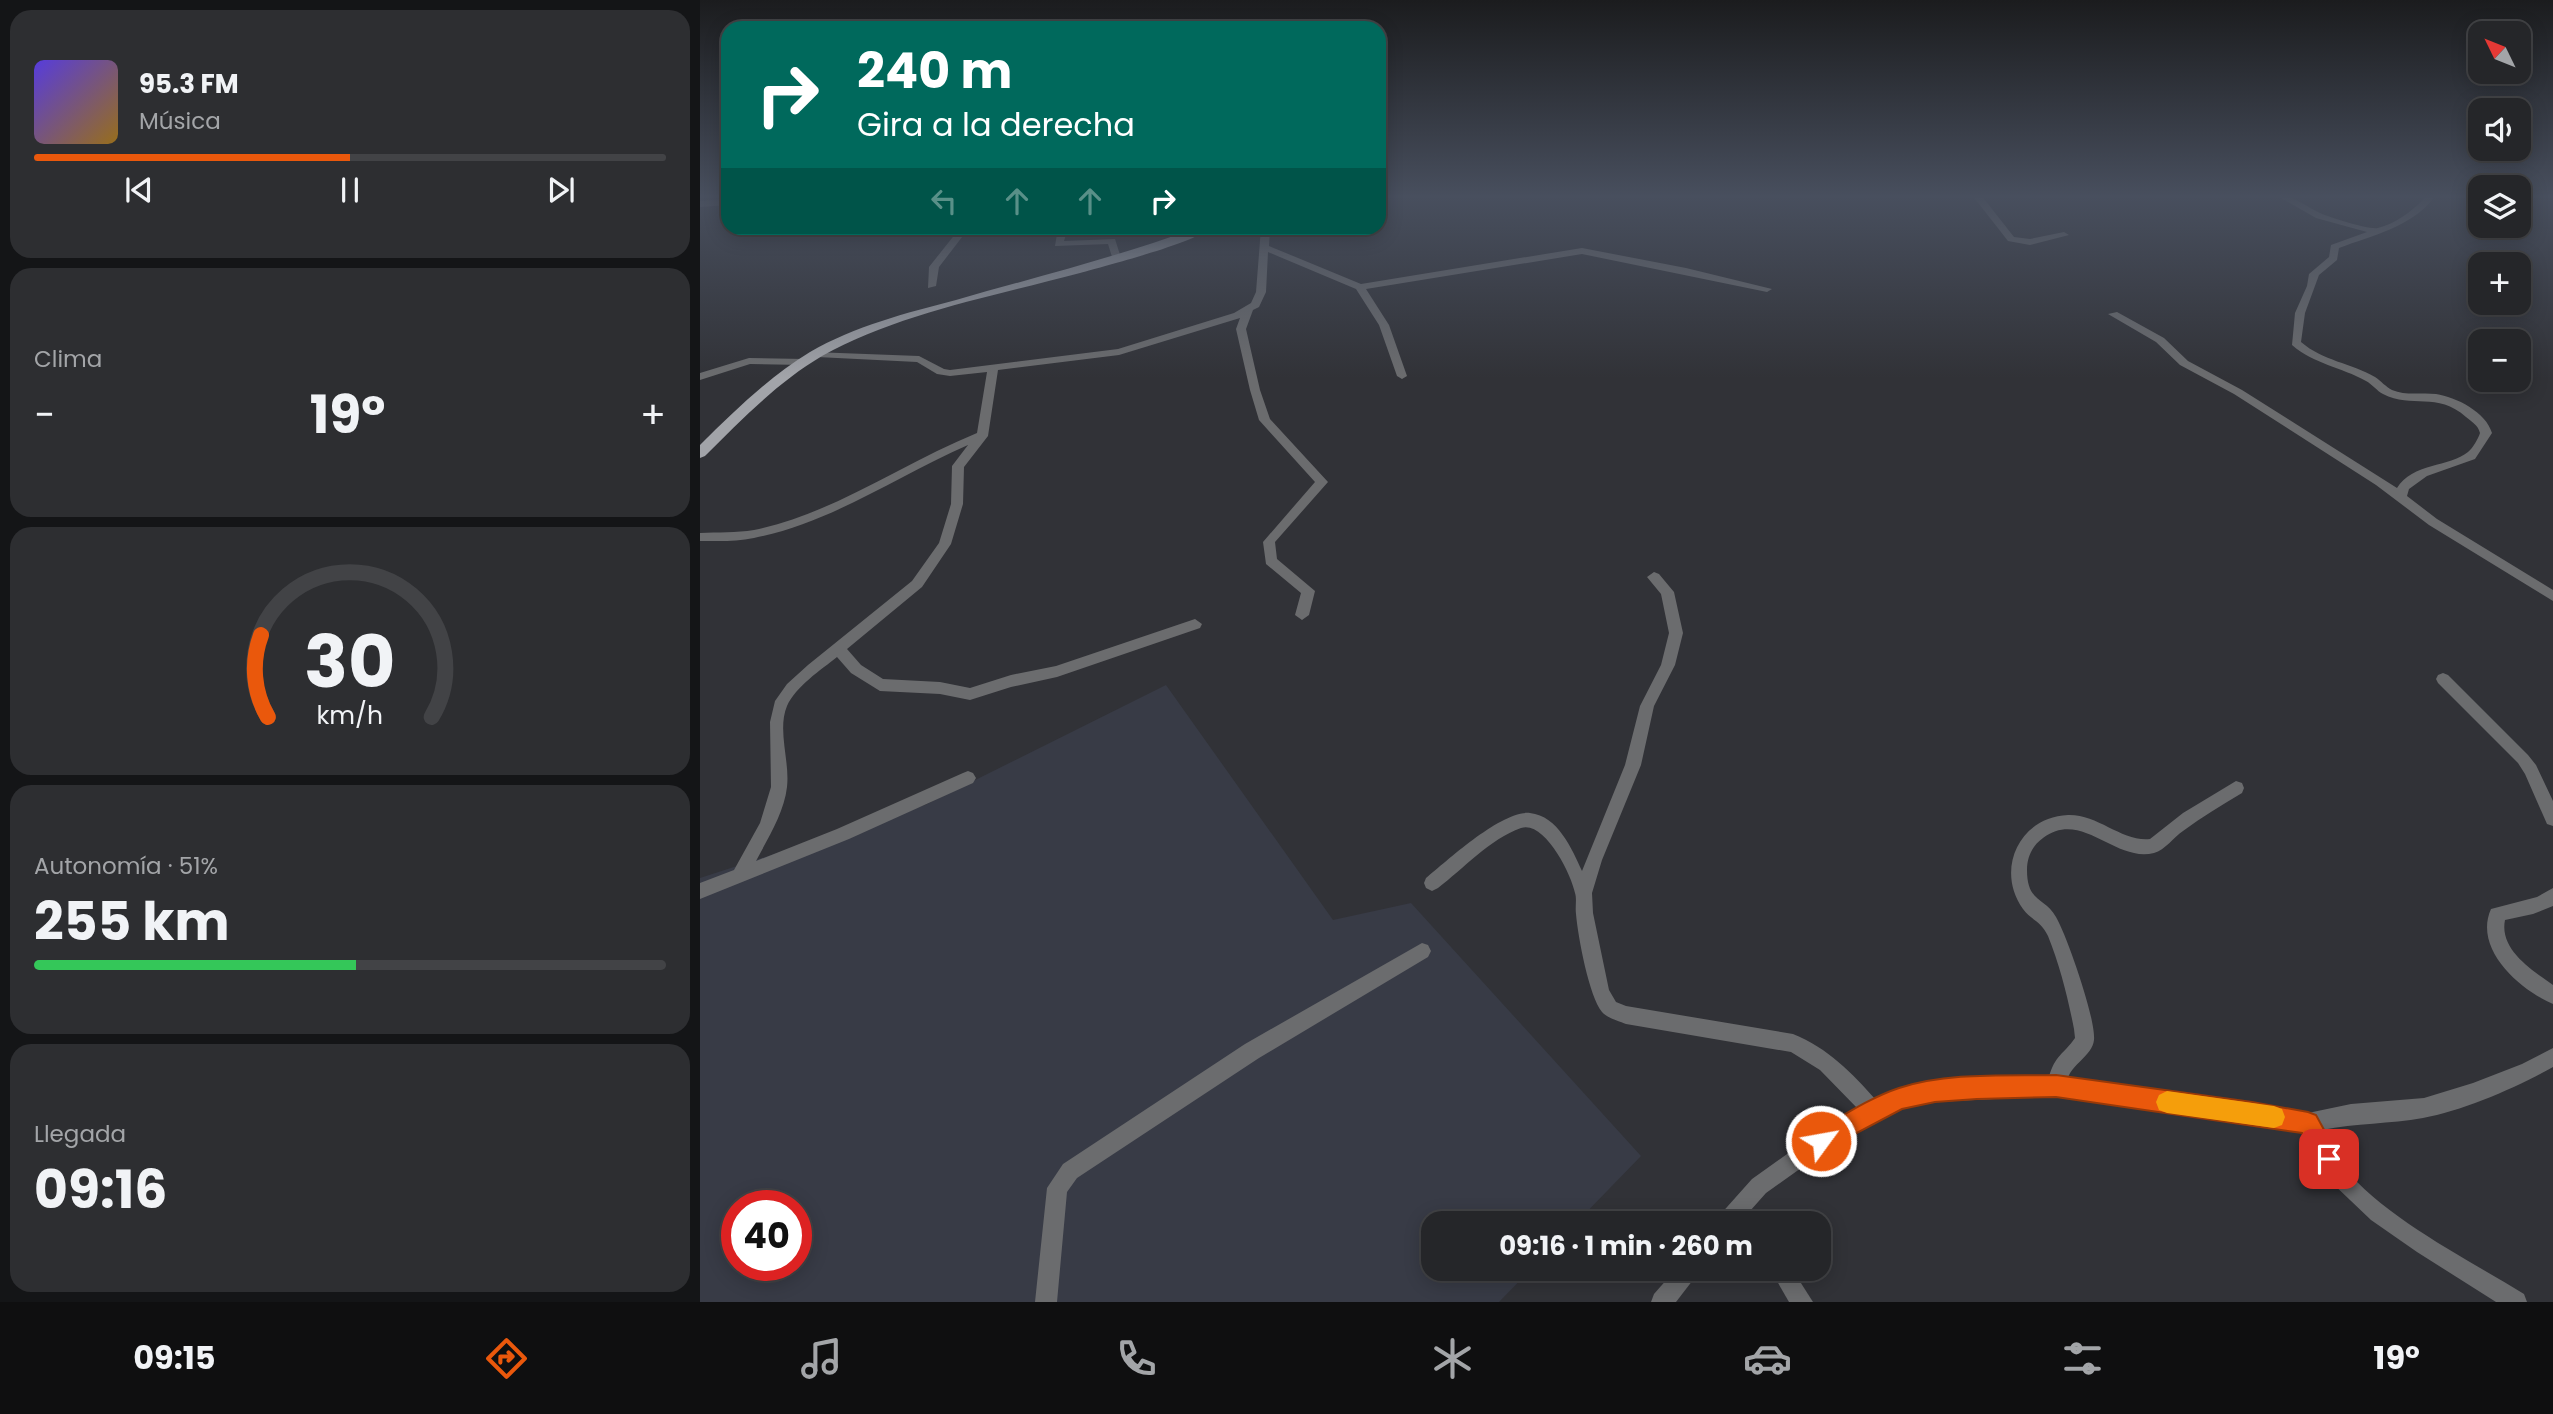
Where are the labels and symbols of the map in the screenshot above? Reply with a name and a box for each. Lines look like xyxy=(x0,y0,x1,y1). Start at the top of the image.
north arrow xyxy=(2468,21,2530,84)
position arrow xyxy=(1784,1104,1858,1178)
pin xyxy=(2299,1129,2359,1189)
speed limit sign: 40 xyxy=(721,1190,812,1281)

